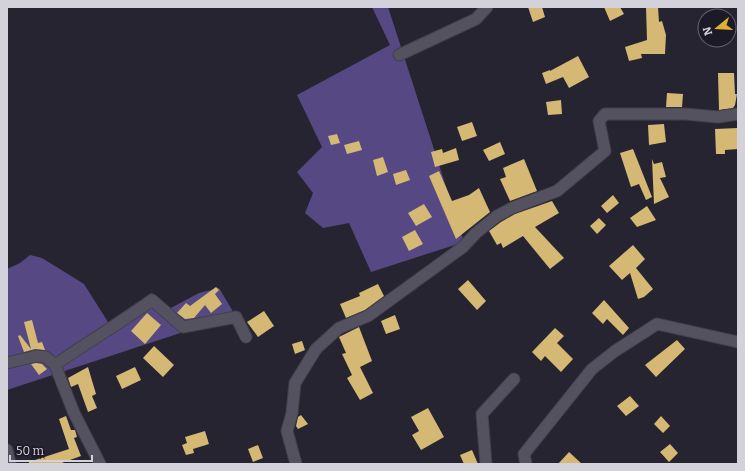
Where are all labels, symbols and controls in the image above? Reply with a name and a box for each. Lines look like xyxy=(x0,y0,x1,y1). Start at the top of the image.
north arrow xyxy=(697,8,737,48)
text: N xyxy=(700,24,715,37)
scale bar xyxy=(10,437,92,463)
text: 50 m xyxy=(16,444,45,458)

